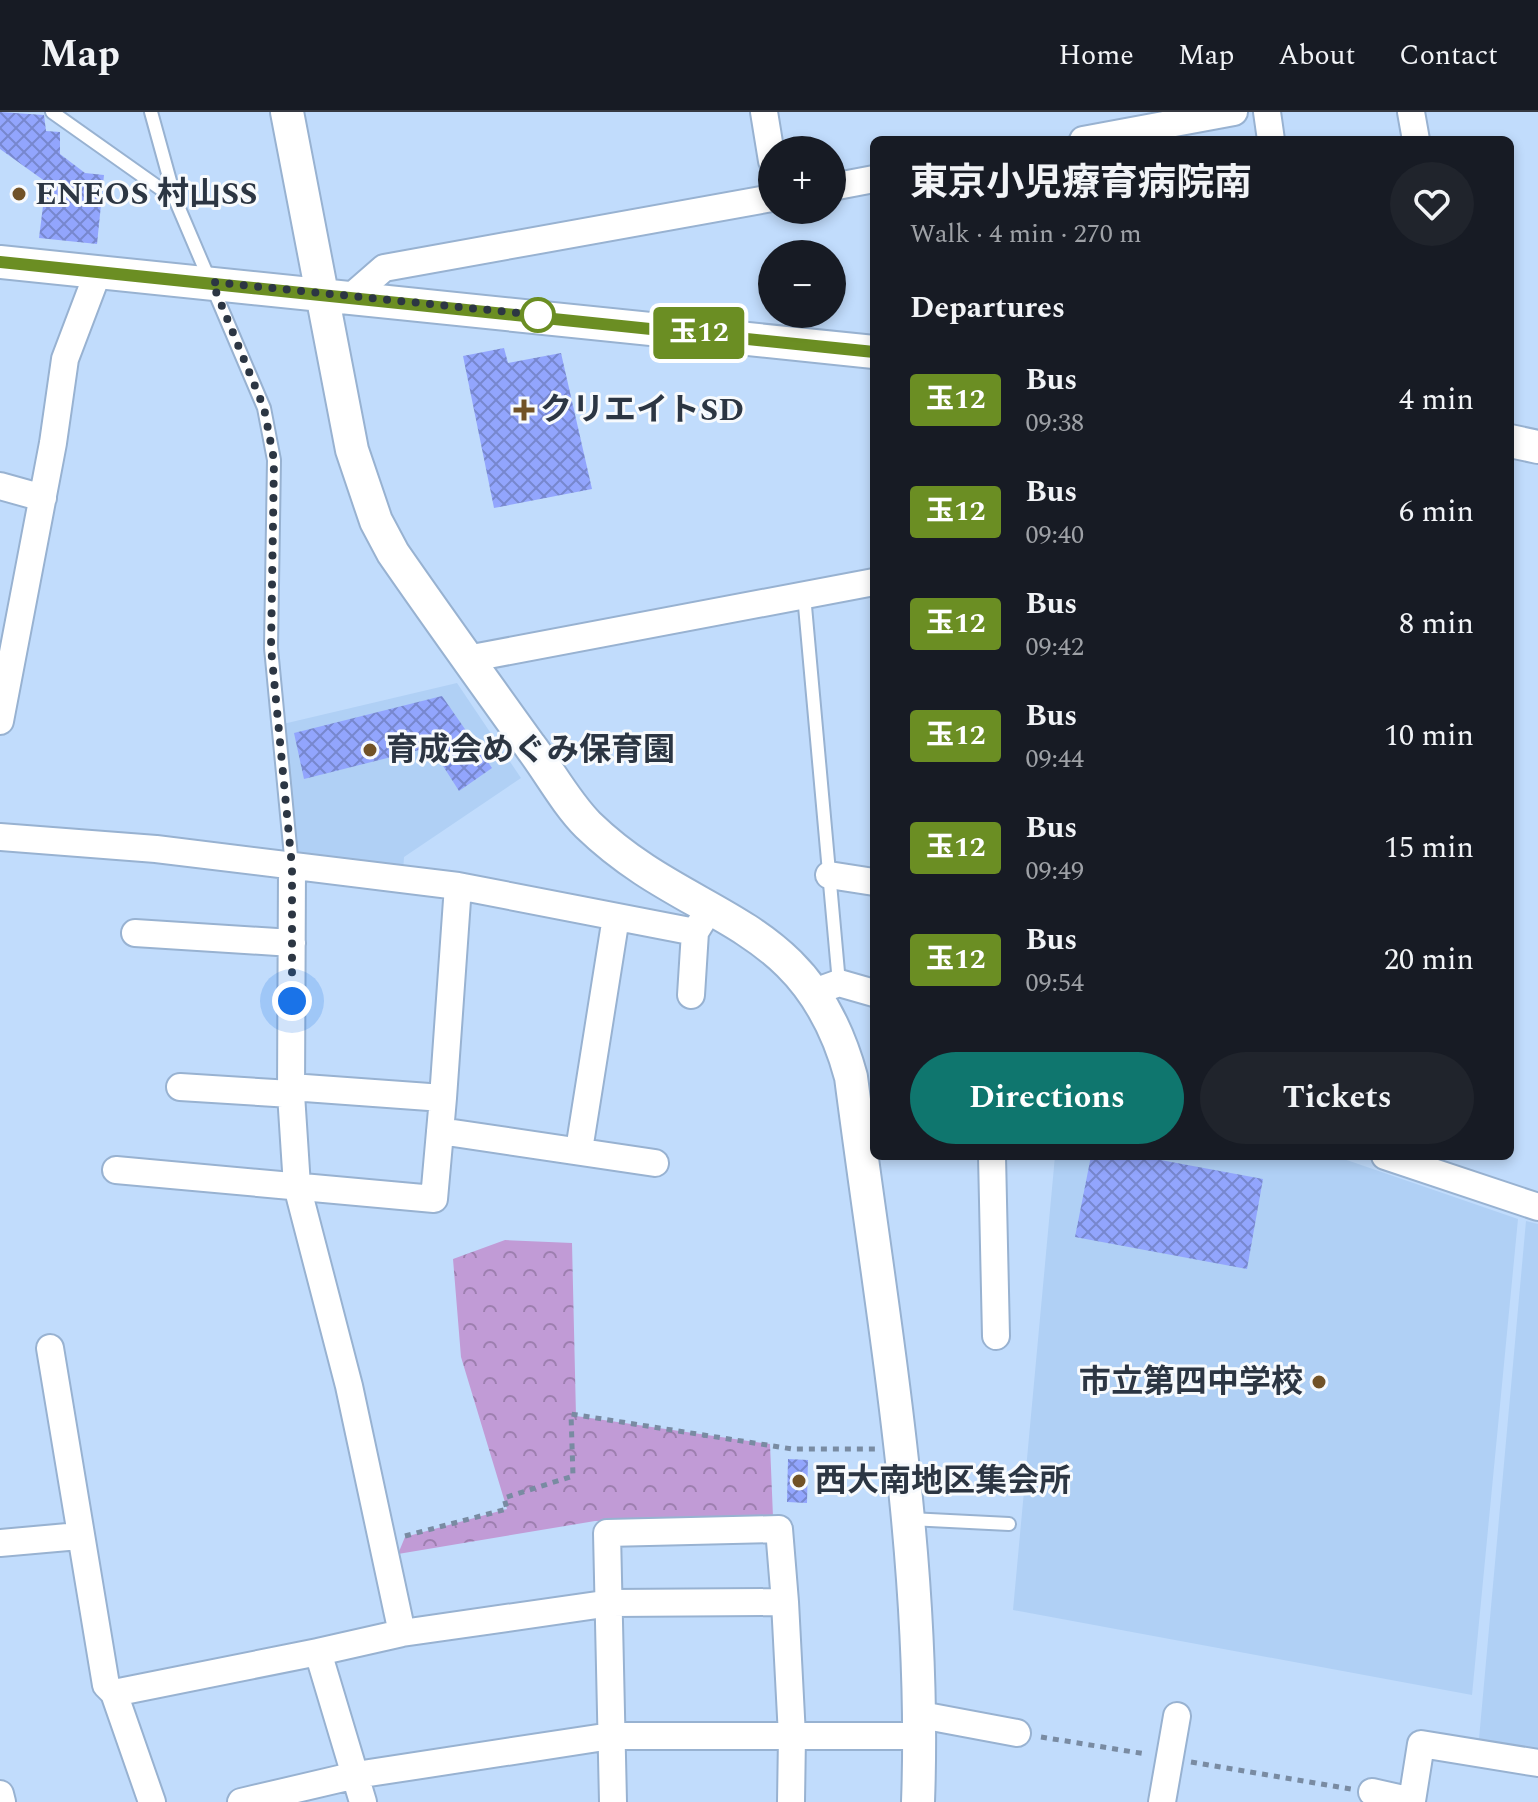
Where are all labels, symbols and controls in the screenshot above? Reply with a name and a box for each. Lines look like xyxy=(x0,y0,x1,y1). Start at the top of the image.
text: Map xyxy=(40,26,120,84)
text: Home xyxy=(1058,34,1134,77)
text: Map xyxy=(1178,34,1234,77)
text: About xyxy=(1278,34,1355,77)
text: Contact xyxy=(1399,34,1498,77)
map controls xyxy=(758,136,846,328)
button: + xyxy=(758,136,846,224)
text: 東京小児療育病院南 xyxy=(910,155,1252,213)
button: heart xyxy=(1390,162,1474,246)
place label: ENEOS 村山SS xyxy=(35,170,258,219)
marker: ENEOS 村山SS xyxy=(10,185,28,203)
text: Walk · 4 min · 270 m xyxy=(910,214,1142,254)
button: − xyxy=(758,240,846,328)
text: Departures xyxy=(910,285,1065,331)
unlabelled marker xyxy=(521,298,555,332)
line badge: 玉12 xyxy=(653,307,745,359)
text: 玉12 xyxy=(669,311,729,354)
text: Bus xyxy=(1025,357,1077,403)
text: 4 min xyxy=(1399,377,1474,423)
text: 玉12 xyxy=(926,378,985,421)
place label: クリエイトSD xyxy=(540,386,744,435)
marker: クリエイトSD xyxy=(515,401,533,419)
text: 09:38 xyxy=(1025,403,1084,443)
text: Bus xyxy=(1025,469,1077,515)
text: 6 min xyxy=(1399,489,1474,535)
text: 玉12 xyxy=(926,490,985,533)
text: 09:40 xyxy=(1025,515,1084,555)
text: Bus xyxy=(1025,581,1077,627)
text: 8 min xyxy=(1399,601,1474,647)
text: 玉12 xyxy=(926,602,985,645)
text: 09:42 xyxy=(1025,627,1084,667)
text: Bus xyxy=(1025,693,1077,739)
text: 10 min xyxy=(1384,713,1474,759)
text: 玉12 xyxy=(926,714,985,757)
place label: 育成会めぐみ保育園 xyxy=(386,726,675,775)
text: 09:44 xyxy=(1025,739,1084,779)
marker: 育成会めぐみ保育園 xyxy=(361,741,379,759)
text: Bus xyxy=(1025,805,1077,851)
text: 15 min xyxy=(1384,825,1474,871)
text: 玉12 xyxy=(926,826,985,869)
text: 09:49 xyxy=(1025,851,1084,891)
text: Bus xyxy=(1025,917,1077,963)
text: 20 min xyxy=(1384,937,1474,983)
text: 玉12 xyxy=(926,938,985,981)
text: 09:54 xyxy=(1025,963,1084,1003)
your location xyxy=(272,981,312,1021)
button: Directions xyxy=(910,1052,1184,1144)
button: Tickets xyxy=(1200,1052,1474,1144)
place label: 市立第四中学校 xyxy=(1079,1358,1303,1407)
marker: 市立第四中学校 xyxy=(1310,1373,1328,1391)
place label: 西大南地区集会所 xyxy=(815,1457,1071,1506)
marker: 西大南地区集会所 xyxy=(790,1472,808,1490)

